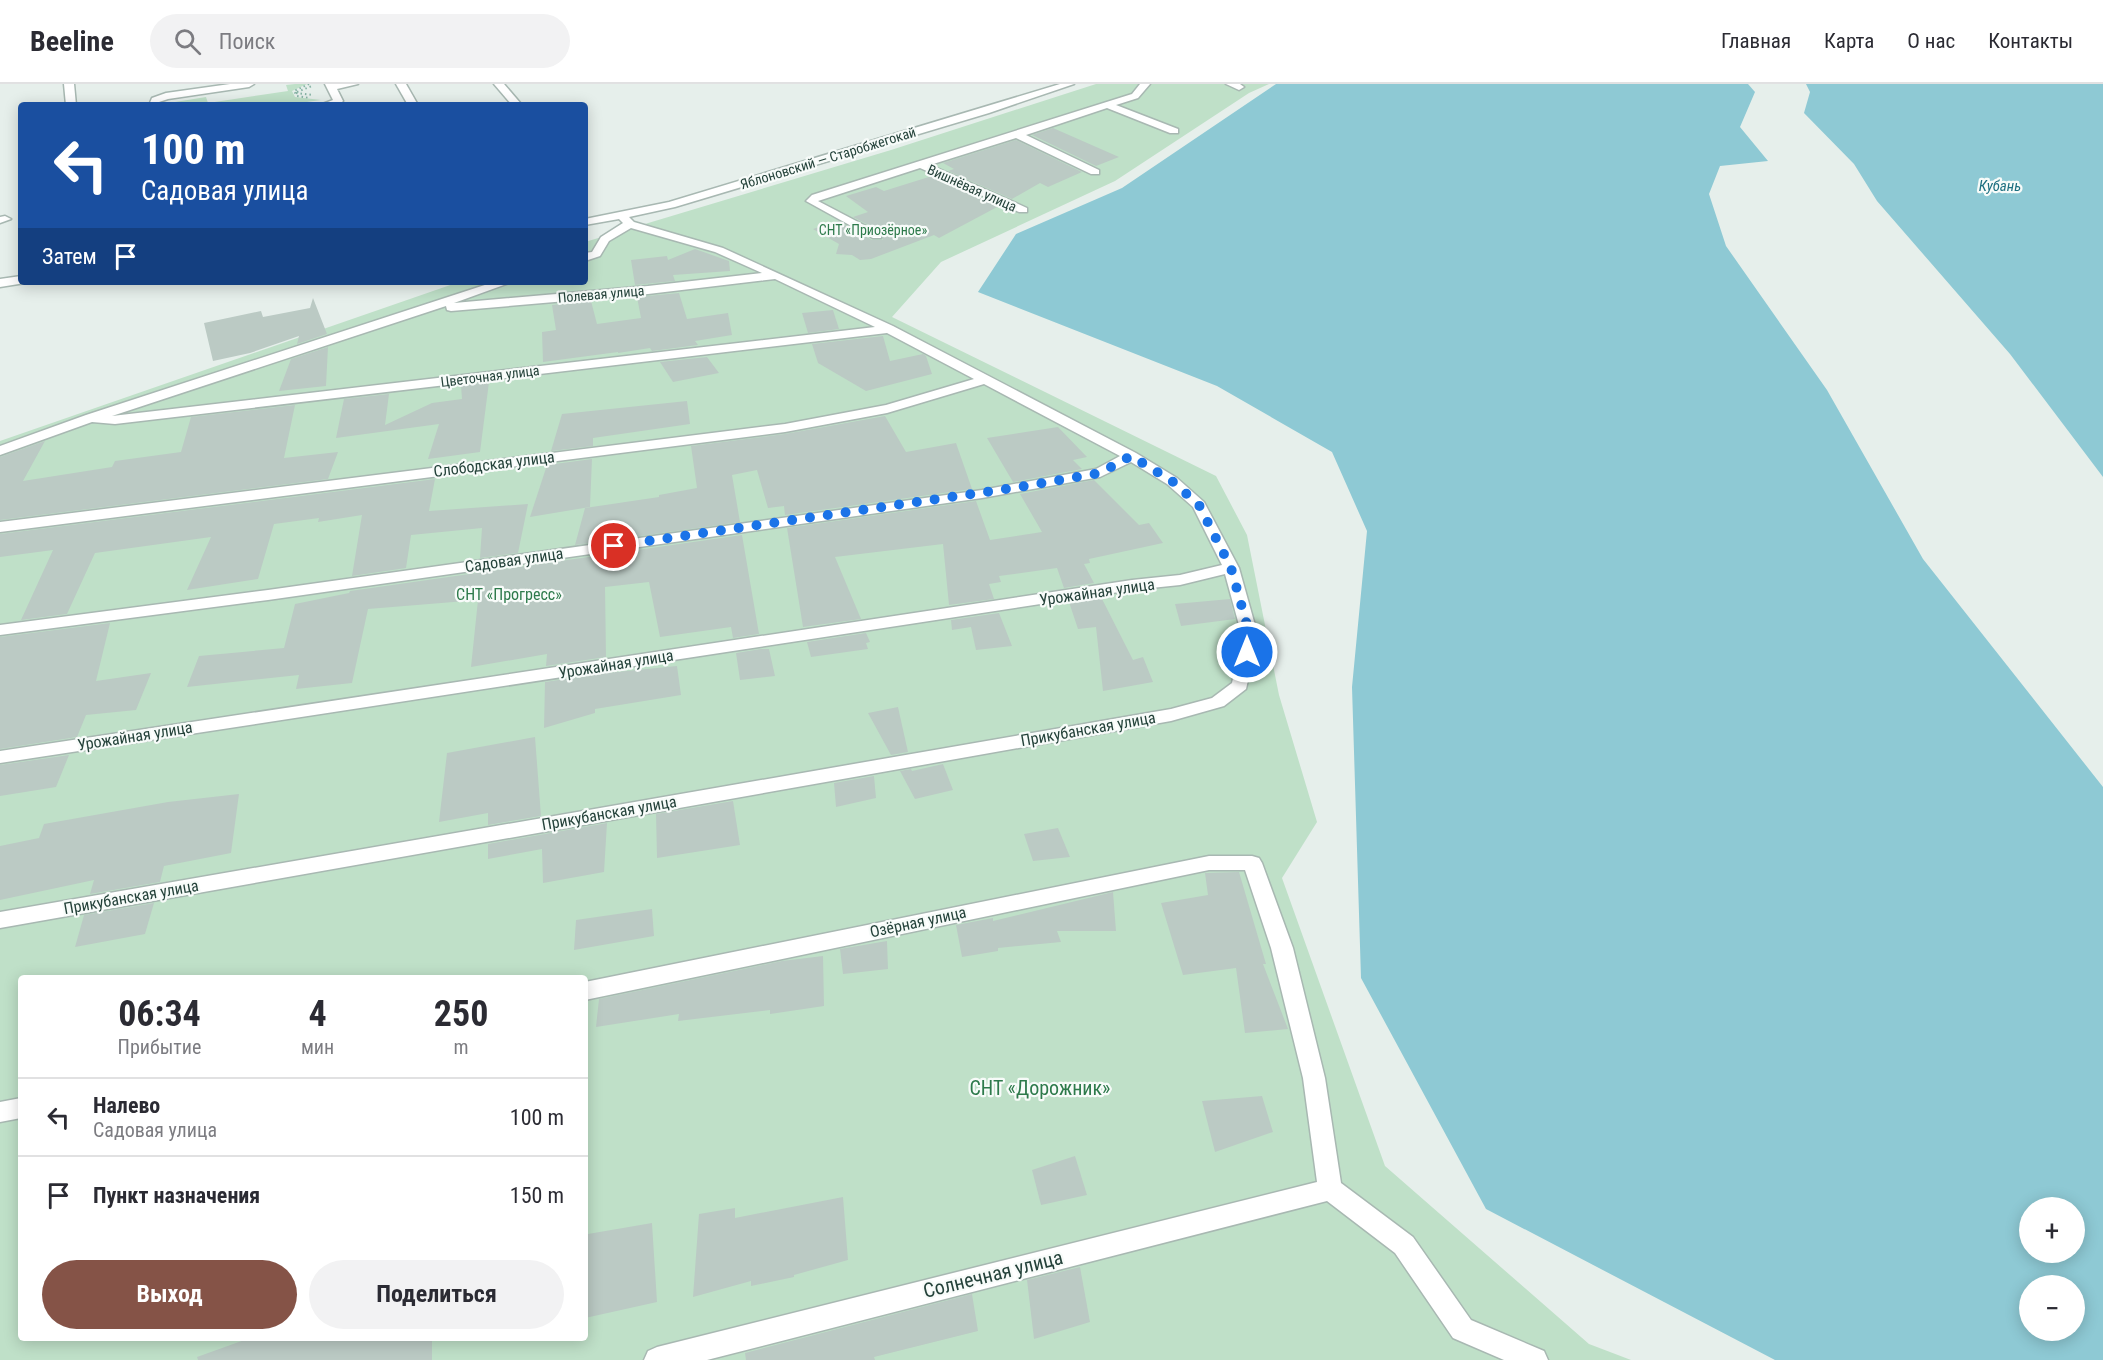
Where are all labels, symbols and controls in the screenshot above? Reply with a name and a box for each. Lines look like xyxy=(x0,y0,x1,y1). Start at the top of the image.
search box xyxy=(150,14,570,68)
text: Beeline xyxy=(30,25,114,58)
icon: search xyxy=(171,25,204,58)
text: Поиск xyxy=(219,29,275,54)
text: Главная xyxy=(1721,29,1791,53)
text: Карта xyxy=(1824,29,1874,53)
text: О нас xyxy=(1907,29,1955,53)
text: Контакты xyxy=(1988,29,2073,53)
street label: Яблоновский — Старобжегокай xyxy=(738,124,918,192)
text: 100 m xyxy=(141,125,246,174)
icon: left xyxy=(42,126,120,204)
street label: Вишнёвая улица xyxy=(925,161,1019,215)
text: Садовая улица xyxy=(141,175,308,207)
water label: Кубань xyxy=(1979,177,2021,195)
park label: СНТ «Приозёрное» xyxy=(819,222,927,238)
icon: arrive xyxy=(109,240,142,273)
text: Затем xyxy=(42,244,97,269)
street label: Полевая улица xyxy=(557,282,645,306)
street label: Цветочная улица xyxy=(440,362,540,390)
street label: Слободская улица xyxy=(432,447,556,481)
pin xyxy=(588,520,639,571)
icon: arrive xyxy=(597,529,630,562)
street label: Садовая улица xyxy=(464,544,564,576)
street label: Урожайная улица xyxy=(1038,575,1156,609)
park label: СНТ «Прогресс» xyxy=(456,585,562,604)
position arrow xyxy=(1215,620,1279,684)
street label: Урожайная улица xyxy=(557,646,675,682)
street label: Прикубанская улица xyxy=(1019,708,1157,750)
street label: Урожайная улица xyxy=(76,718,194,754)
street label: Прикубанская улица xyxy=(540,792,678,834)
street label: Прикубанская улица xyxy=(62,876,200,918)
street label: Озёрная улица xyxy=(868,903,968,941)
text: 06:34 xyxy=(118,993,201,1035)
text: 4 xyxy=(308,993,327,1035)
text: 250 xyxy=(434,993,488,1035)
text: Прибытие xyxy=(118,1035,201,1059)
text: мин xyxy=(301,1035,334,1059)
text: m xyxy=(454,1035,469,1059)
park label: СНТ «Дорожник» xyxy=(970,1076,1110,1100)
text: Налево xyxy=(93,1093,160,1118)
icon: left xyxy=(42,1101,75,1134)
text: 100 m xyxy=(510,1105,564,1130)
text: Садовая улица xyxy=(93,1118,217,1142)
icon: arrive xyxy=(42,1179,75,1212)
text: Пункт назначения xyxy=(93,1183,260,1208)
text: 150 m xyxy=(510,1183,564,1208)
map controls xyxy=(2019,1197,2085,1341)
button: + xyxy=(2019,1197,2085,1263)
street label: Солнечная улица xyxy=(921,1245,1065,1303)
button: Выход xyxy=(42,1260,297,1329)
button: Поделиться xyxy=(309,1260,564,1329)
button: − xyxy=(2019,1275,2085,1341)

